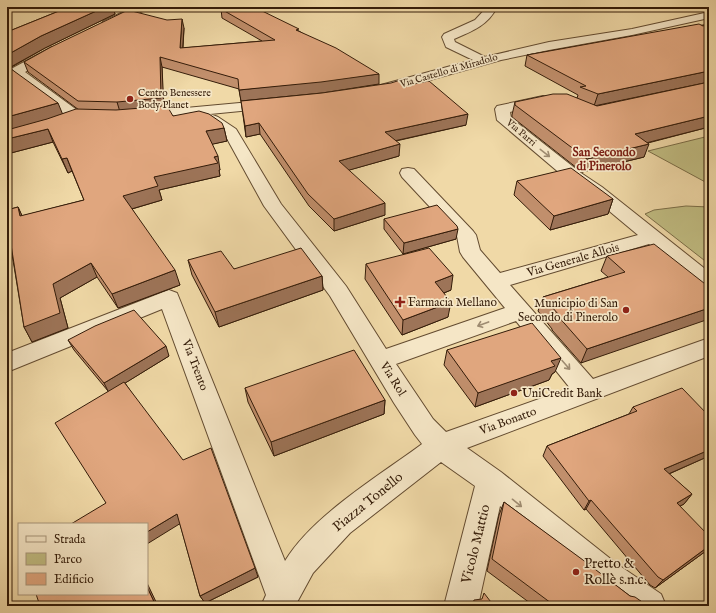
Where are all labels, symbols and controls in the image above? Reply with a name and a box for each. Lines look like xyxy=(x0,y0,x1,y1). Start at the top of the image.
street label: Via Castello di Miradolo xyxy=(398,51,500,91)
place label: Centro Benessere Body Planet xyxy=(138,87,211,112)
marker: Centro Benessere Body Planet xyxy=(125,94,135,104)
street label: Via Parri xyxy=(502,116,539,150)
district label: San Secondo di Pinerolo xyxy=(573,145,636,174)
one-way arrow xyxy=(540,149,551,157)
street label: Via Generale Allois xyxy=(524,240,621,281)
place label: Farmacia Mellano xyxy=(408,295,497,310)
place label: Municipio di San Secondo di Pinerolo xyxy=(518,296,619,325)
marker: Farmacia Mellano xyxy=(395,297,405,307)
marker: Municipio di San Secondo di Pinerolo xyxy=(621,305,631,315)
one-way arrow xyxy=(477,321,490,328)
street label: Via Trento xyxy=(178,336,212,393)
street label: Via Rol xyxy=(376,358,410,400)
one-way arrow xyxy=(561,360,571,370)
place label: UniCredit Bank xyxy=(522,386,603,401)
marker: UniCredit Bank xyxy=(509,388,519,398)
street label: Via Bonatto xyxy=(477,404,539,439)
street label: Piazza Tonello xyxy=(329,468,407,536)
one-way arrow xyxy=(512,498,523,507)
street label: Vicolo Mattio xyxy=(457,502,495,586)
legend xyxy=(18,523,148,595)
text: Strada xyxy=(54,532,86,547)
text: Parco xyxy=(54,552,83,567)
place label: Pretto & Rollè s.n.c. xyxy=(584,555,647,589)
marker: Pretto & Rollè s.n.c. xyxy=(571,567,581,577)
text: Edificio xyxy=(54,572,94,587)

